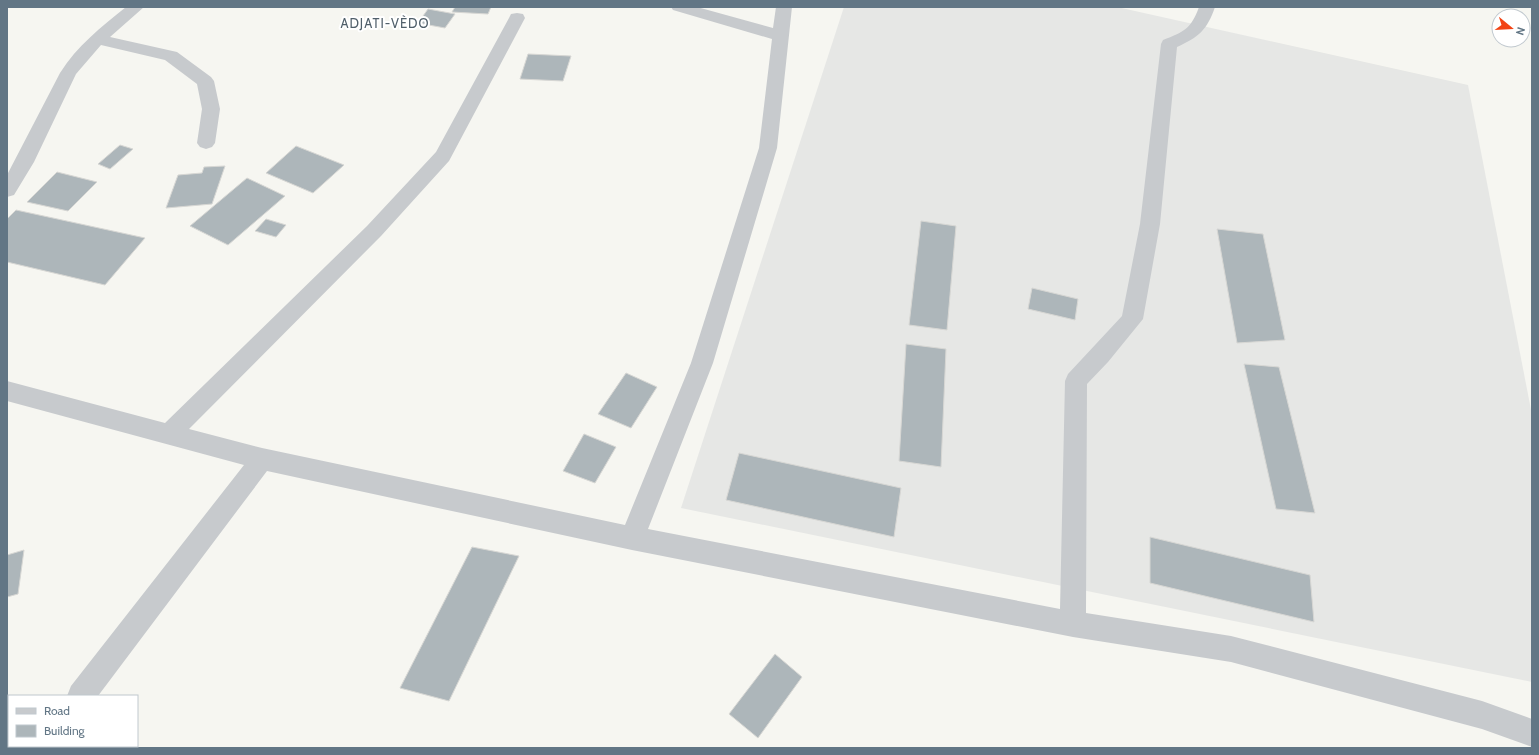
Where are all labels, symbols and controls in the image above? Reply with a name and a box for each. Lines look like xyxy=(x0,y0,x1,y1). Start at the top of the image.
north arrow xyxy=(1491,8,1531,48)
district label: ADJATI-VÈDO xyxy=(340,14,430,31)
text: N xyxy=(1513,25,1528,37)
legend xyxy=(8,695,138,747)
text: Road xyxy=(44,703,70,718)
text: Building xyxy=(44,723,86,738)

